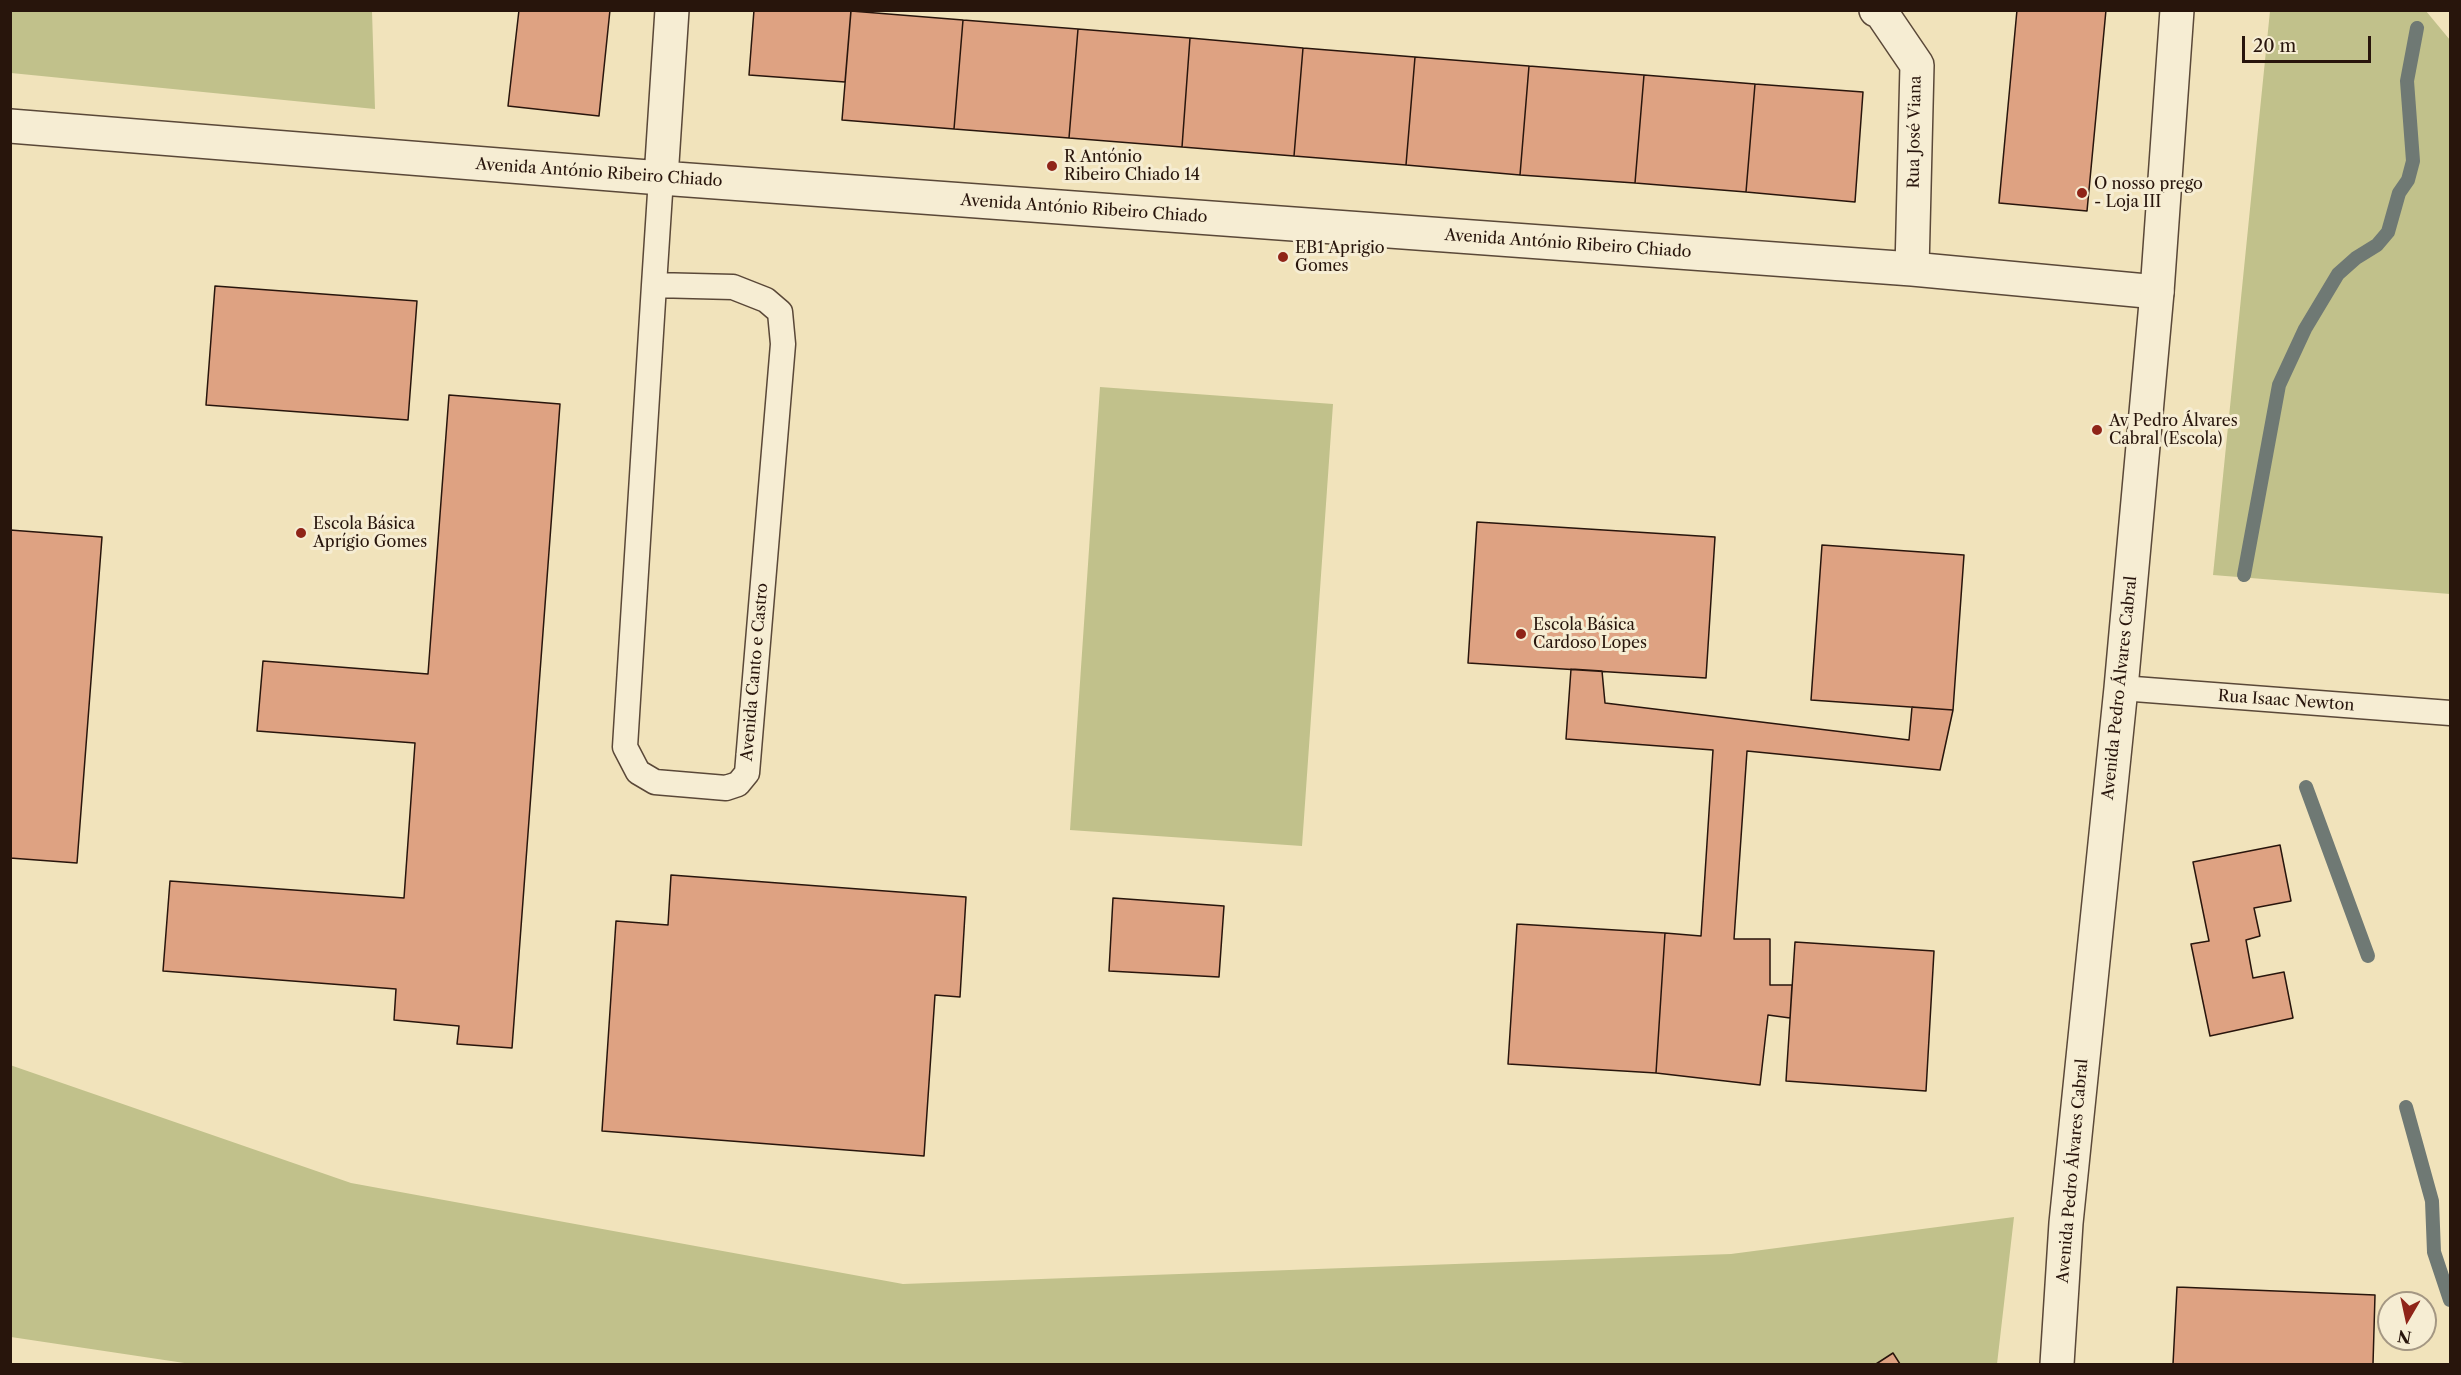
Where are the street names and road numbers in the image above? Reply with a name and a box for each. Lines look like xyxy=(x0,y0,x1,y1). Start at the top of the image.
street label: Rua José Viana xyxy=(1904,75,1926,189)
street label: Avenida António Ribeiro Chiado xyxy=(475,155,723,191)
street label: Avenida António Ribeiro Chiado xyxy=(960,191,1208,227)
street label: Avenida António Ribeiro Chiado xyxy=(1444,226,1692,262)
street label: Avenida Pedro Álvares Cabral xyxy=(2099,575,2141,801)
street label: Avenida Canto e Castro xyxy=(738,582,772,762)
street label: Rua Isaac Newton xyxy=(2217,687,2355,715)
street label: Avenida Pedro Álvares Cabral xyxy=(2054,1058,2092,1284)

